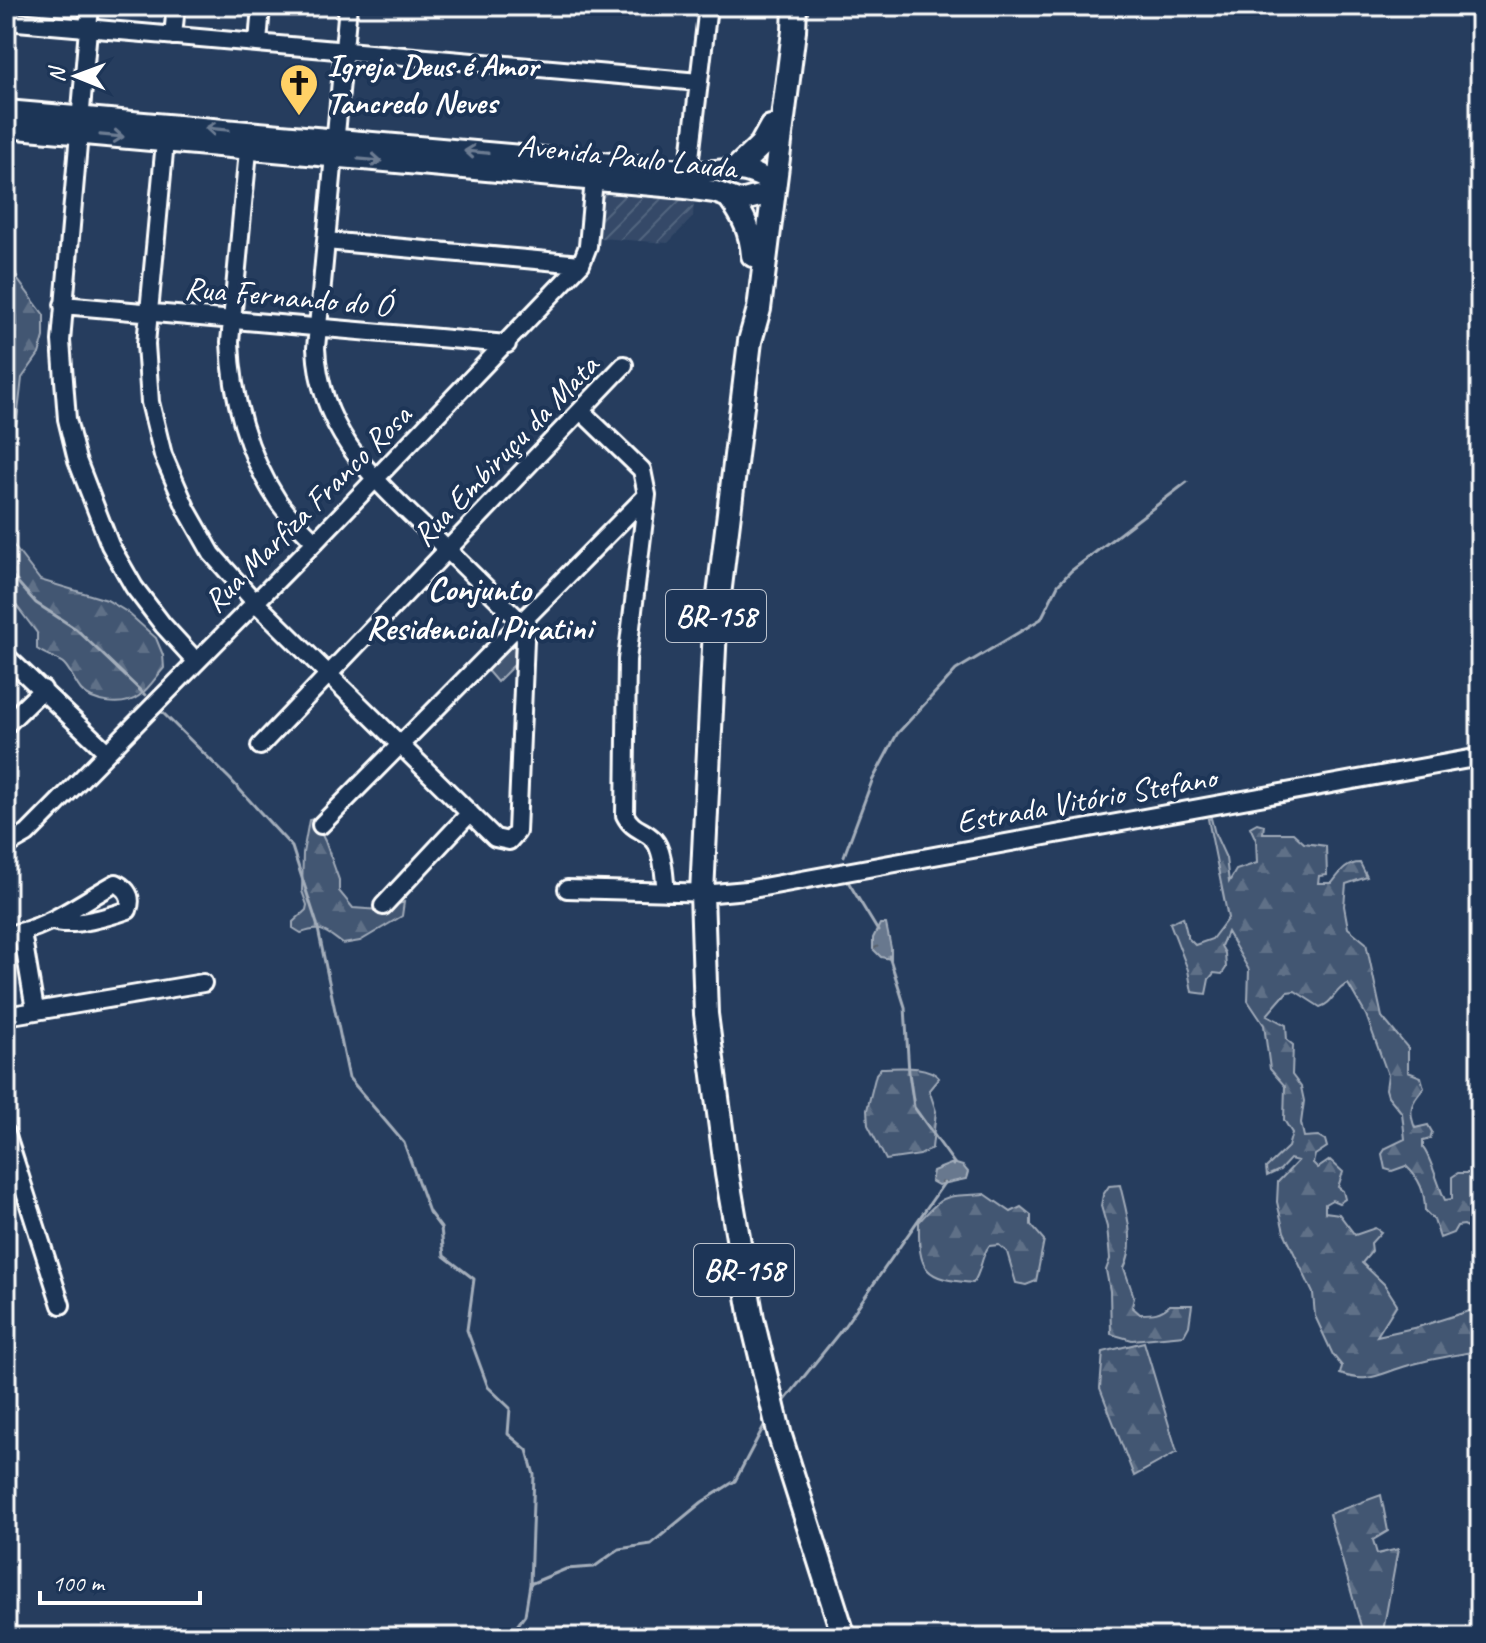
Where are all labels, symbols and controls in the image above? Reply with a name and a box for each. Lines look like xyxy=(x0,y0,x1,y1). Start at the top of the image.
north arrow xyxy=(36,36,116,116)
place label: Igreja Deus é Amor Tancredo Neves xyxy=(327,45,541,123)
church icon: Igreja Deus é Amor Tancredo Neves xyxy=(278,62,320,117)
text: N xyxy=(43,65,71,83)
one-way arrow xyxy=(204,122,231,137)
street label: Avenida Paulo Lauda xyxy=(516,125,741,189)
one-way arrow xyxy=(98,129,125,144)
one-way arrow xyxy=(463,144,490,159)
one-way arrow xyxy=(357,152,383,167)
street label: Rua Fernando do Ó xyxy=(183,267,397,326)
street label: Rua Embiruçu da Mata xyxy=(403,344,609,555)
street label: Rua Marfiza Franco Rosa xyxy=(194,394,422,621)
district label: Conjunto Residencial Piratini xyxy=(366,567,596,649)
road number: BR-158 xyxy=(666,590,766,642)
street label: Estrada Vitório Stefano xyxy=(953,756,1223,843)
road number: BR-158 xyxy=(694,1244,794,1296)
scale bar xyxy=(40,1555,200,1605)
text: 100 m xyxy=(52,1568,106,1598)

